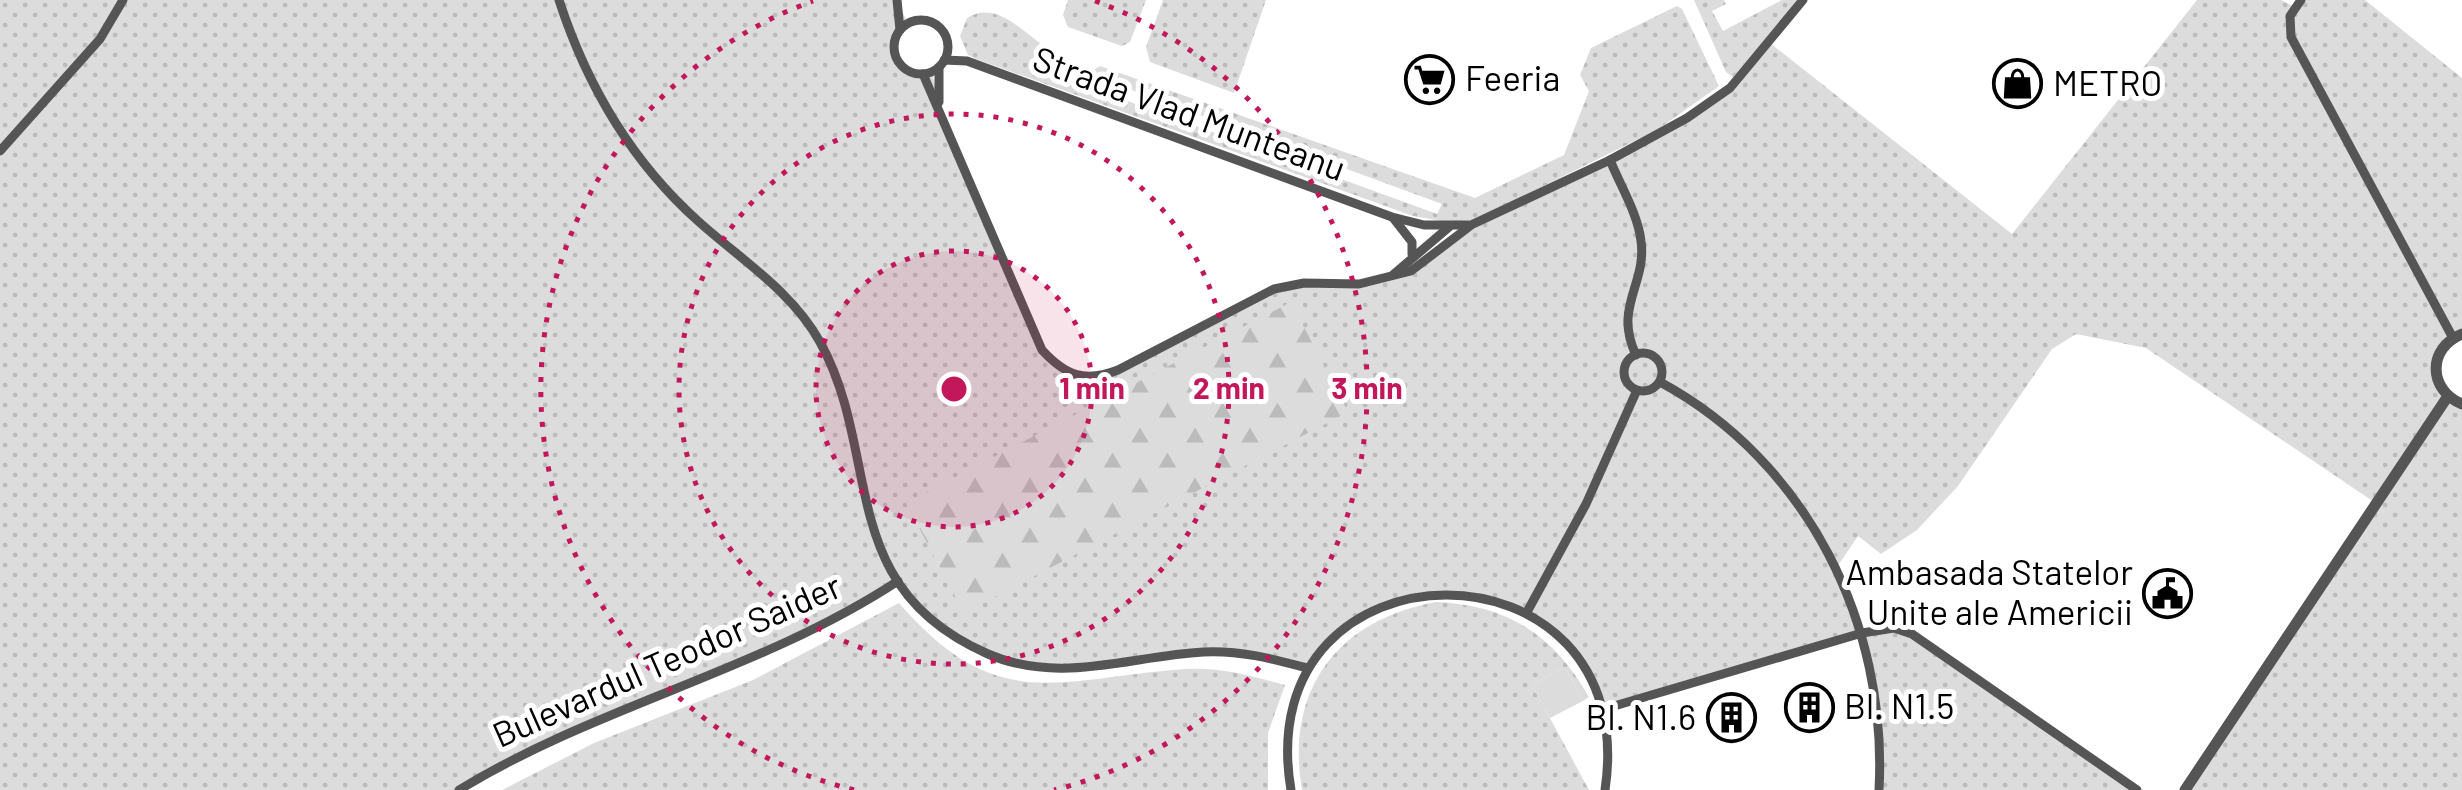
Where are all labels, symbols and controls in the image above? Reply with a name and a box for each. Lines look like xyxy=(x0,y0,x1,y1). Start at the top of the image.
street label: Strada Vlad Munteanu xyxy=(1028,36,1352,188)
supermarket icon: Feeria xyxy=(1404,53,1456,105)
place label: Feeria xyxy=(1465,56,1560,98)
shop icon: METRO xyxy=(1992,58,2044,110)
place label: METRO xyxy=(2053,61,2162,103)
text: 1 min xyxy=(1059,369,1125,405)
text: 2 min xyxy=(1193,369,1265,405)
text: 3 min xyxy=(1331,369,1403,405)
centre of rings xyxy=(936,371,972,407)
place label: Ambasada Statelor Unite ale Americii xyxy=(1845,550,2133,632)
street label: Bulevardul Teodor Saider xyxy=(485,563,847,755)
public building icon: Ambasada Statelor Unite ale Americii xyxy=(2142,567,2194,619)
building icon: Bl. N1.5 xyxy=(1783,681,1835,733)
place label: Bl. N1.5 xyxy=(1844,684,1954,726)
building icon: Bl. N1.6 xyxy=(1705,692,1757,744)
place label: Bl. N1.6 xyxy=(1586,695,1696,737)

